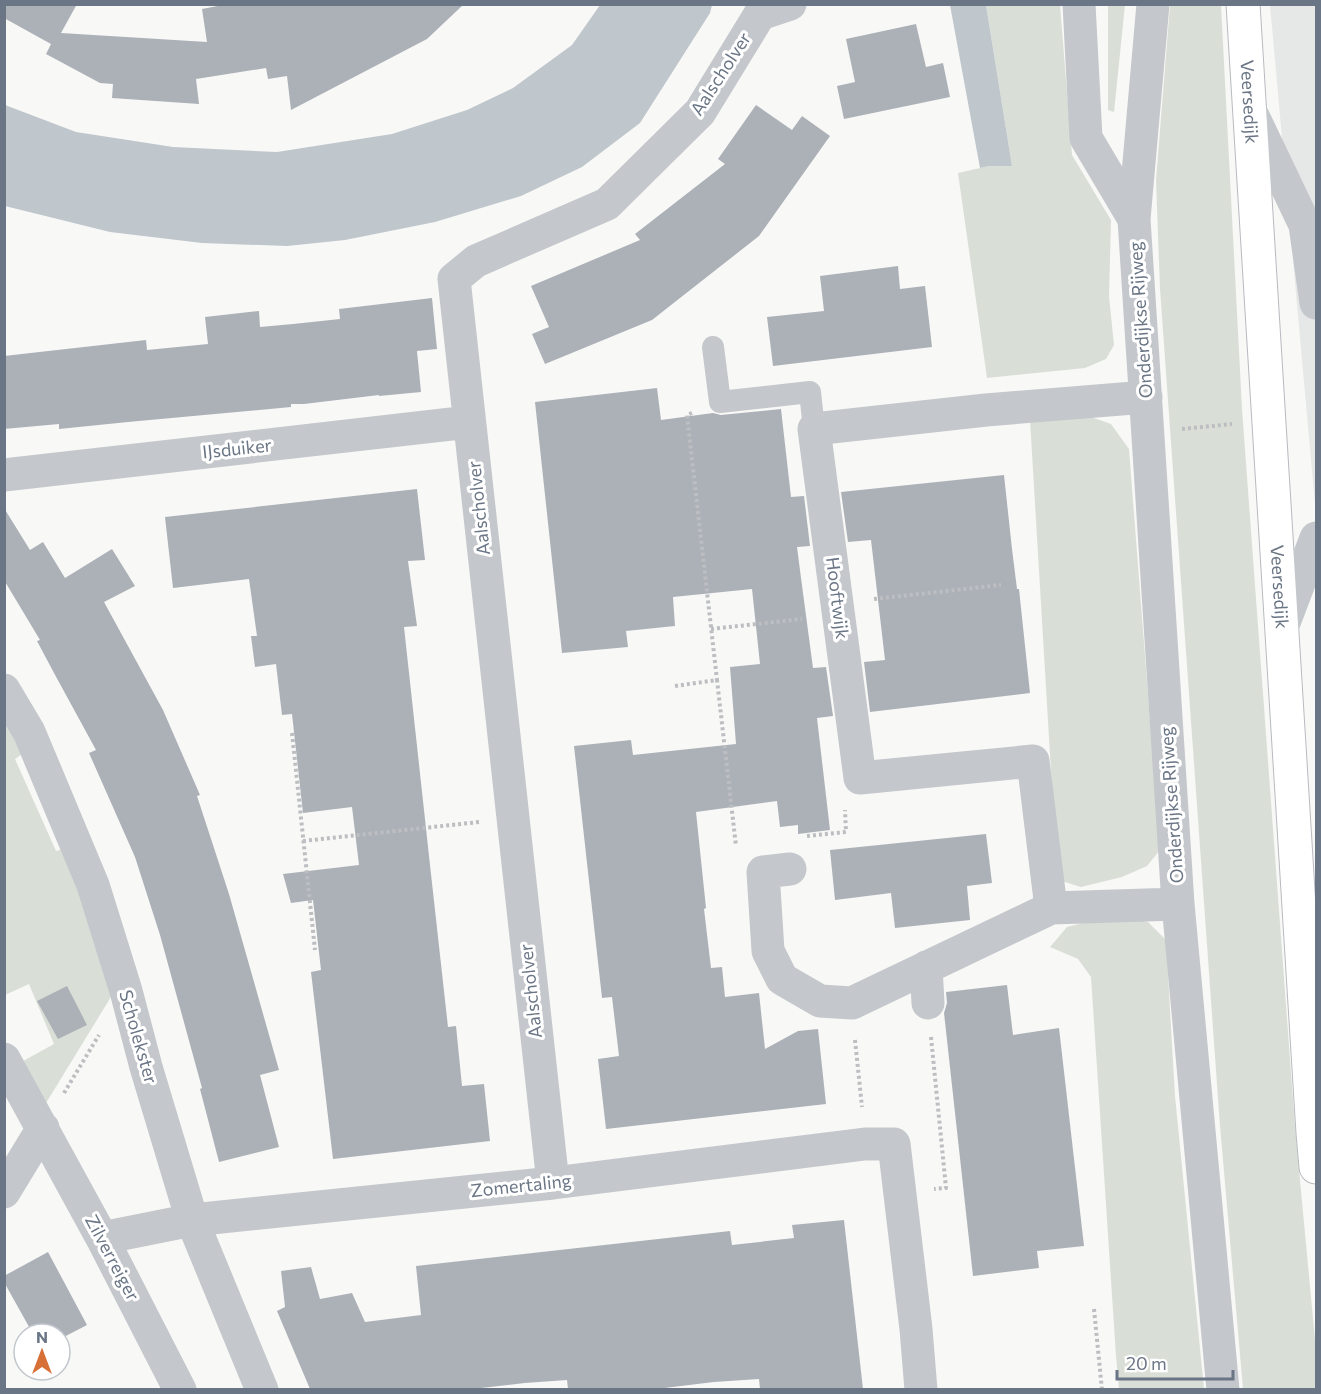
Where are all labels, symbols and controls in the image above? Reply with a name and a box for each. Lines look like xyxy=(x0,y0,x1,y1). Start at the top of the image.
street label: Aalscholver xyxy=(685,28,755,119)
street label: Veersedijk xyxy=(1236,59,1264,145)
street label: Onderdijkse Rijweg xyxy=(1124,241,1156,399)
street label: IJsduiker xyxy=(201,433,273,463)
street label: Aalscholver xyxy=(462,460,494,556)
street label: Veersedijk xyxy=(1267,544,1294,630)
street label: Hooftwijk xyxy=(822,555,854,641)
street label: Onderdijkse Rijweg xyxy=(1155,726,1187,884)
street label: Aalscholver xyxy=(514,943,546,1039)
street label: Scholekster xyxy=(115,987,163,1086)
street label: Zomertaling xyxy=(469,1169,573,1201)
street label: Zilverreiger xyxy=(81,1211,145,1304)
north arrow xyxy=(12,1322,72,1382)
text: N xyxy=(36,1327,48,1346)
scale bar xyxy=(1117,1343,1232,1381)
text: 20 m xyxy=(1126,1352,1167,1374)

